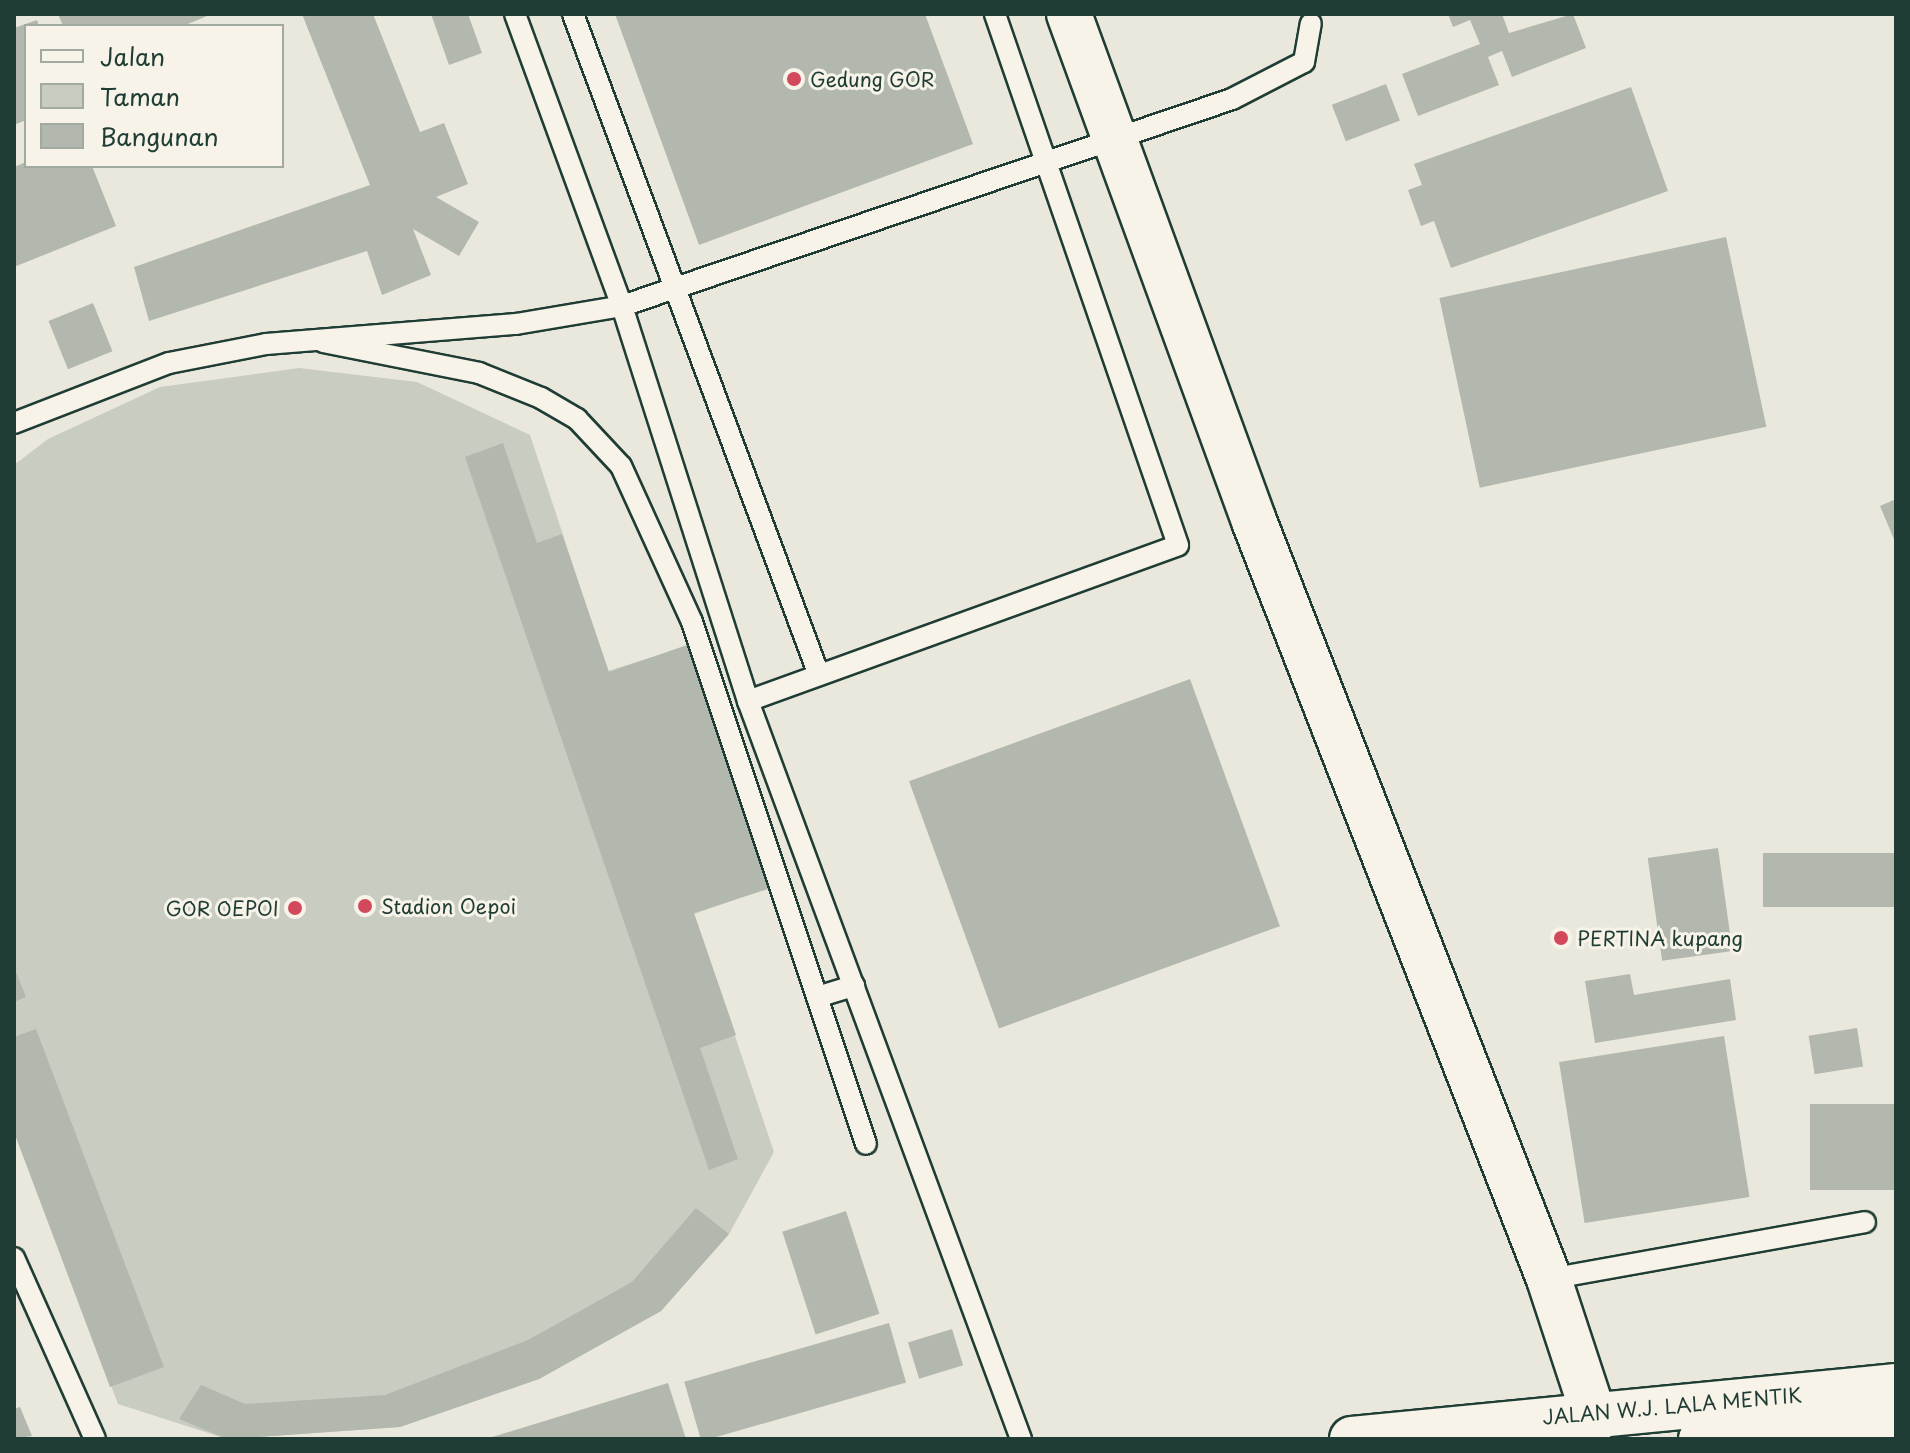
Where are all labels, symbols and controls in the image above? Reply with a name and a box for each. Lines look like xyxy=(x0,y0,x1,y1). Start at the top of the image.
legend xyxy=(24,24,284,168)
text: Jalan xyxy=(100,38,165,74)
place label: Gedung GOR xyxy=(810,67,937,91)
marker: Gedung GOR xyxy=(785,70,803,88)
text: Taman xyxy=(100,78,180,114)
text: Bangunan xyxy=(100,118,219,154)
place label: Stadion Oepoi xyxy=(381,894,516,918)
place label: GOR OEPOI xyxy=(163,896,279,920)
marker: Stadion Oepoi xyxy=(356,897,374,915)
marker: GOR OEPOI xyxy=(286,899,304,917)
place label: PERTINA kupang xyxy=(1577,926,1744,950)
marker: PERTINA kupang xyxy=(1552,929,1570,947)
street label: JALAN W.J. LALA MENTIK xyxy=(1540,1383,1804,1429)

